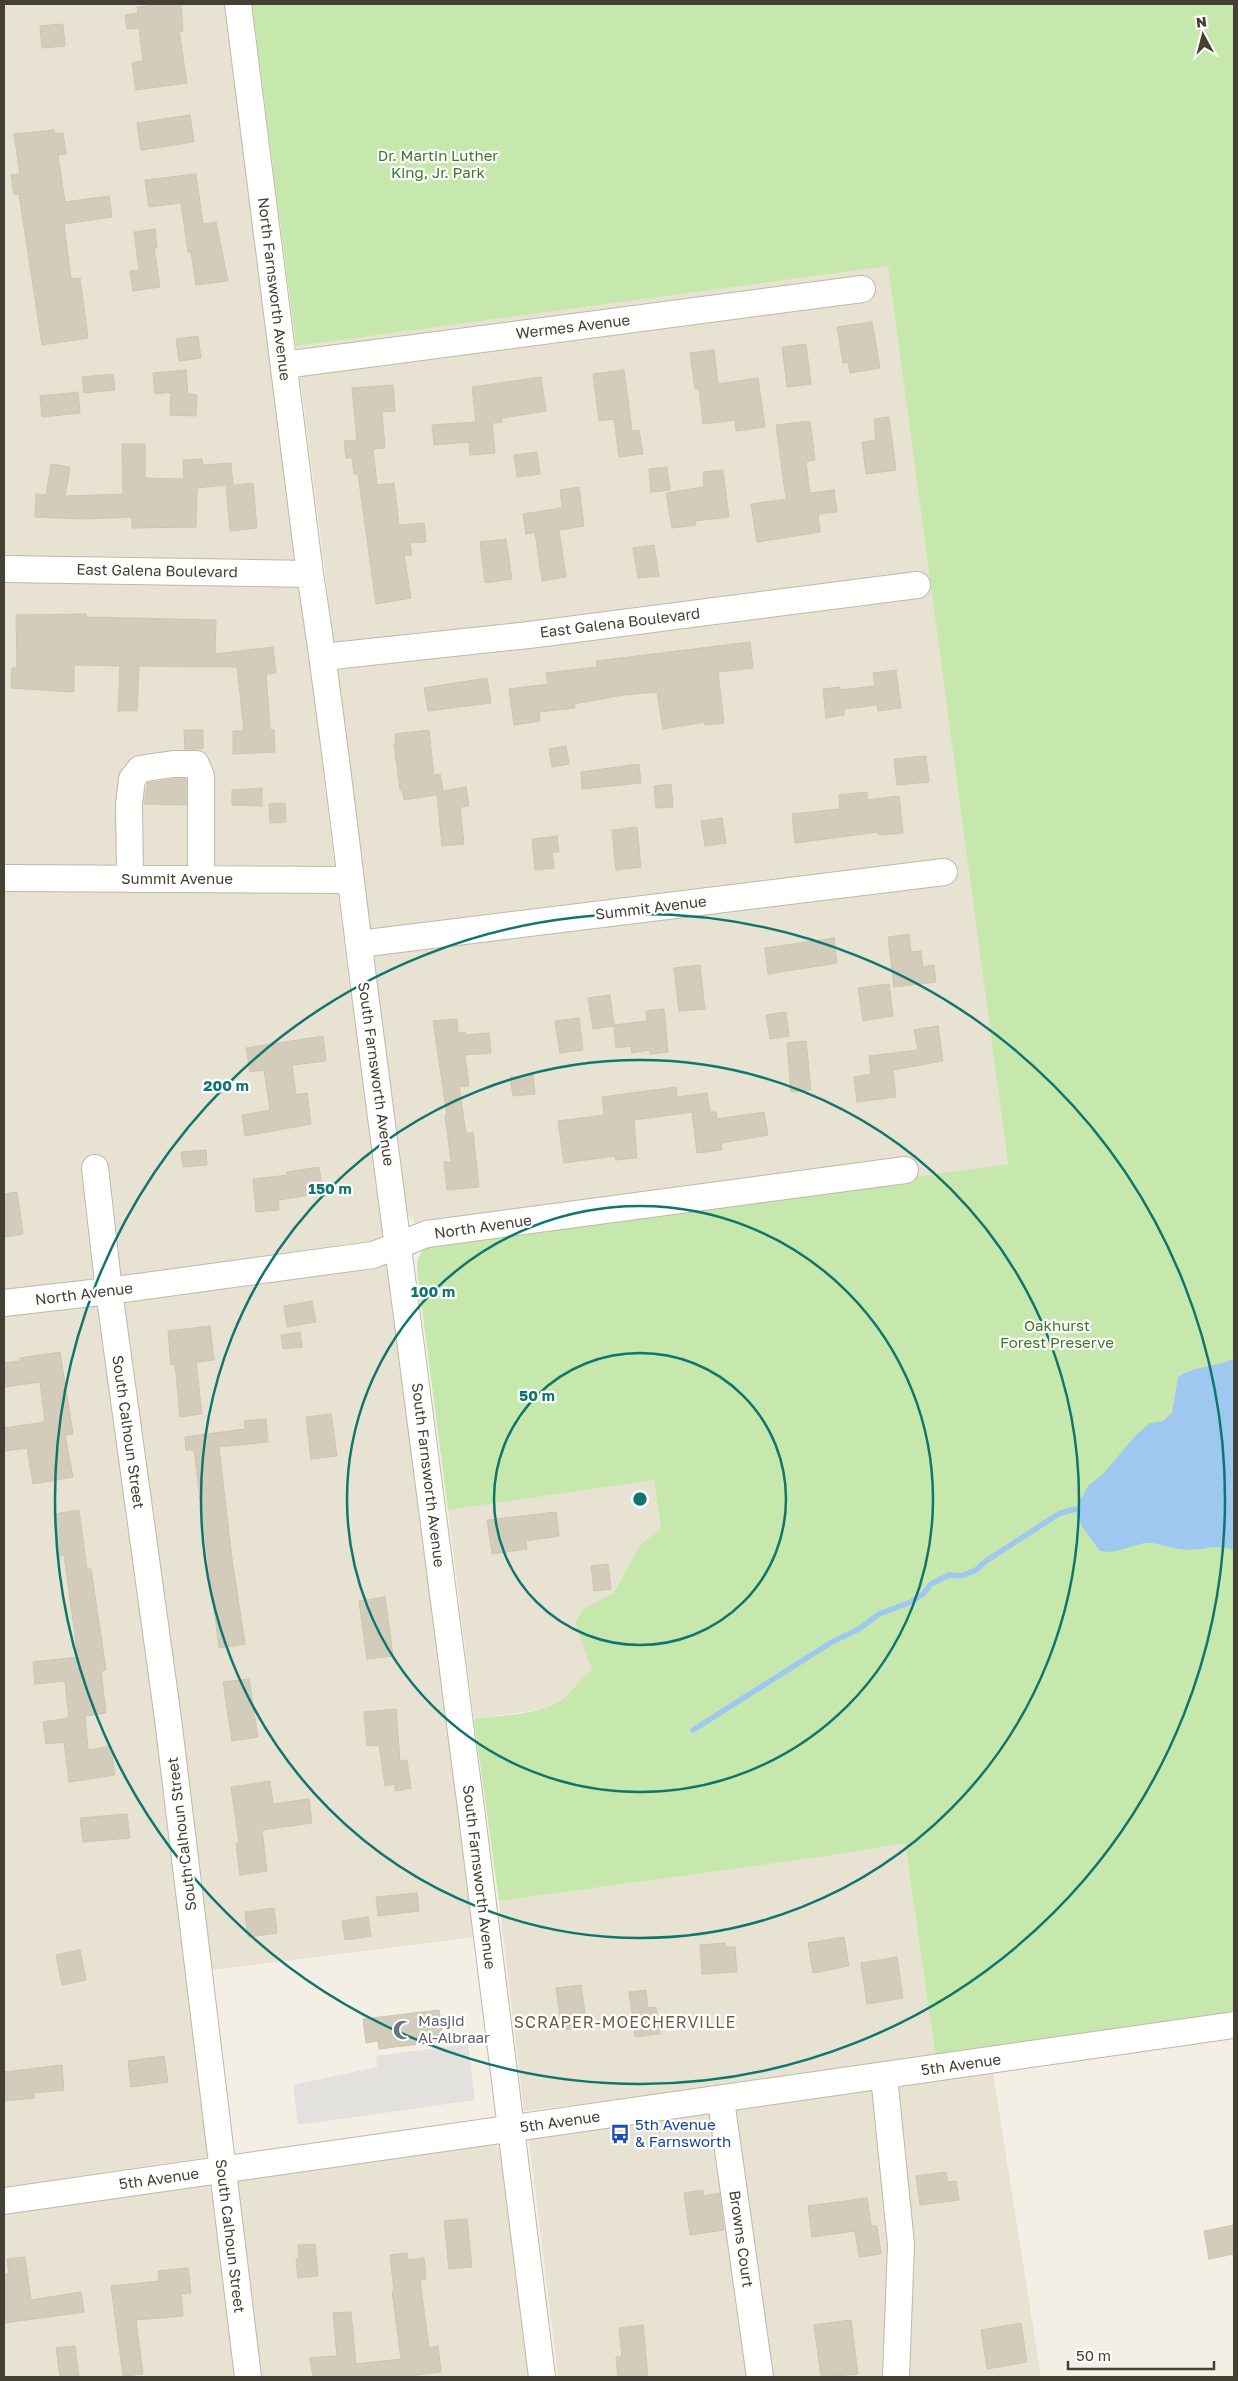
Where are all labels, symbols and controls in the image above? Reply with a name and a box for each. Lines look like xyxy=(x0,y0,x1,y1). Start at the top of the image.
north arrow xyxy=(1178,10,1228,60)
text: N xyxy=(1195,13,1208,31)
park label: Dr. Martin Luther King, Jr. Park xyxy=(378,146,498,181)
street label: North Farnsworth Avenue xyxy=(255,196,295,382)
street label: Wermes Avenue xyxy=(515,310,631,342)
street label: East Galena Boulevard xyxy=(76,560,238,580)
street label: East Galena Boulevard xyxy=(539,603,701,641)
street label: Summit Avenue xyxy=(121,869,233,887)
street label: Summit Avenue xyxy=(594,891,708,923)
street label: South Farnsworth Avenue xyxy=(355,981,399,1167)
text: 200 m xyxy=(203,1076,249,1094)
text: 150 m xyxy=(308,1179,352,1197)
street label: North Avenue xyxy=(433,1210,533,1242)
street label: North Avenue xyxy=(34,1278,134,1308)
text: 100 m xyxy=(411,1282,455,1300)
park label: Oakhurst Forest Preserve xyxy=(1000,1316,1114,1351)
street label: South Calhoun Street xyxy=(109,1354,149,1510)
street label: South Farnsworth Avenue xyxy=(409,1382,449,1569)
text: 50 m xyxy=(519,1386,555,1404)
centre of rings xyxy=(631,1490,649,1508)
street label: South Calhoun Street xyxy=(163,1756,199,1912)
street label: South Farnsworth Avenue xyxy=(460,1784,500,1971)
place label: Masjid Al-Albraar xyxy=(418,2011,490,2046)
district label: SCRAPER-MOECHERVILLE xyxy=(514,2012,736,2032)
mosque icon: Masjid Al-Albraar xyxy=(392,2019,414,2041)
street label: 5th Avenue xyxy=(920,2049,1002,2079)
street label: 5th Avenue xyxy=(519,2106,601,2136)
place label: 5th Avenue & Farnsworth xyxy=(635,2115,731,2150)
bus stop icon: 5th Avenue & Farnsworth xyxy=(609,2123,631,2145)
street label: South Calhoun Street xyxy=(213,2158,249,2314)
street label: 5th Avenue xyxy=(118,2163,200,2193)
street label: Browns Court xyxy=(726,2189,758,2289)
scale bar xyxy=(1068,2338,1214,2370)
text: 50 m xyxy=(1076,2346,1111,2364)

